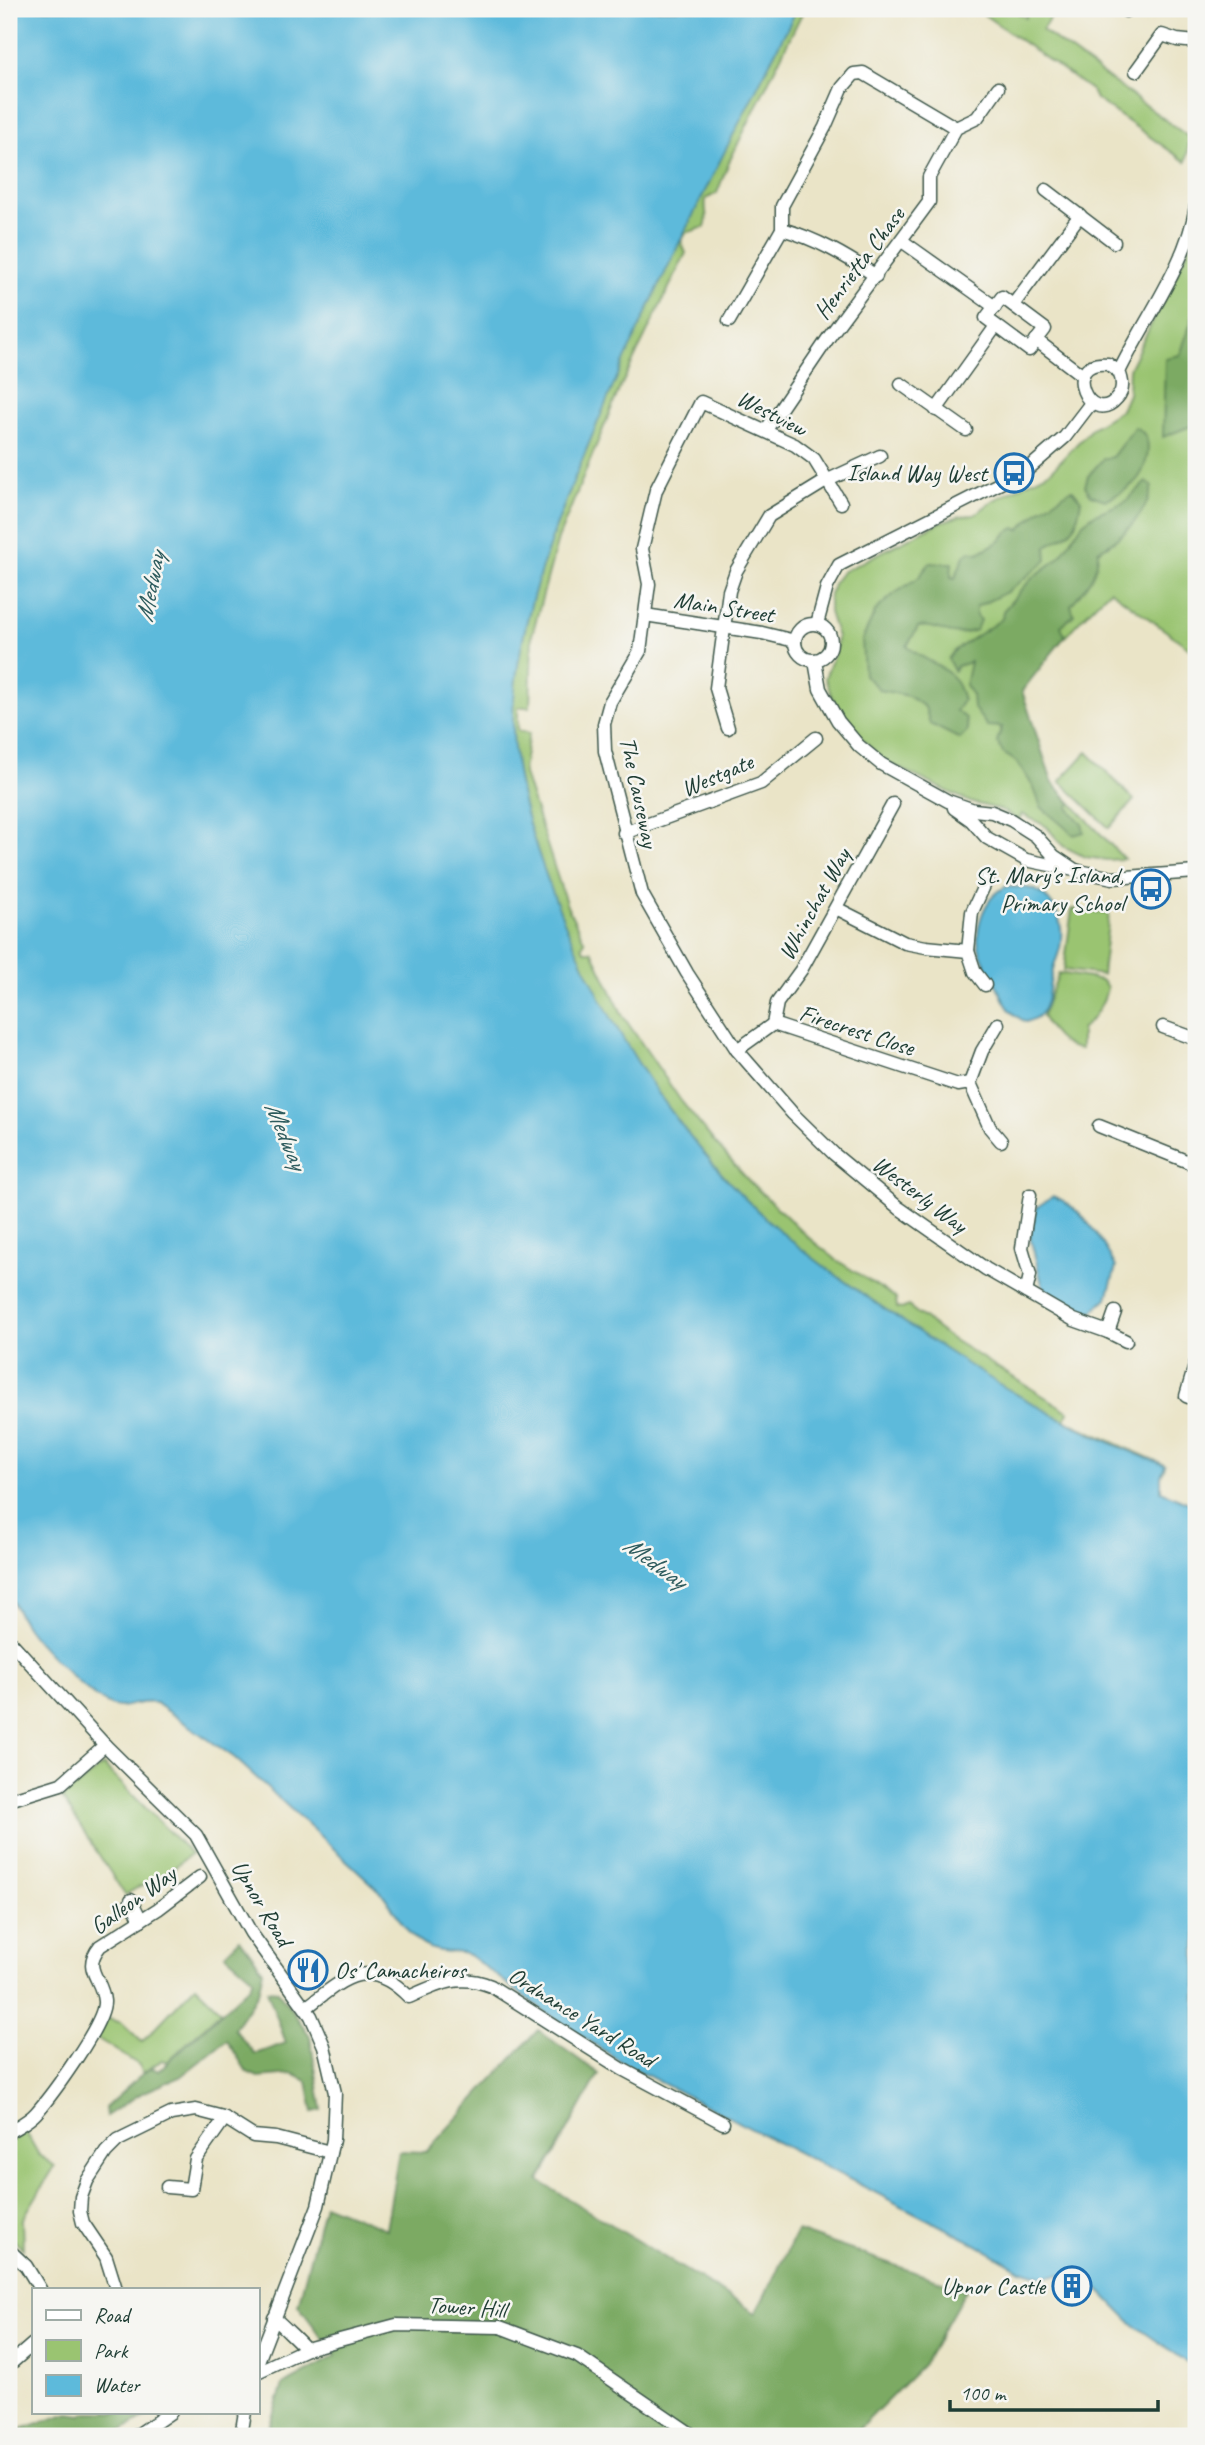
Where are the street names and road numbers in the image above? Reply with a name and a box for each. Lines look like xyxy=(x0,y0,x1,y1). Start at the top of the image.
street label: Henrietta Chase xyxy=(807,199,912,325)
street label: Westview xyxy=(732,383,813,444)
street label: Main Street xyxy=(672,584,778,630)
street label: The Causeway xyxy=(613,734,666,852)
street label: Westgate xyxy=(676,746,760,804)
street label: Whinchat Way xyxy=(771,841,858,965)
street label: Firecrest Close xyxy=(796,997,920,1063)
street label: Westerly Way xyxy=(867,1149,975,1241)
street label: Upnor Road xyxy=(225,1855,301,1954)
street label: Galleon Way xyxy=(84,1858,183,1941)
street label: Ordnance Yard Road xyxy=(503,1960,664,2076)
street label: Tower Hill xyxy=(427,2289,511,2325)

